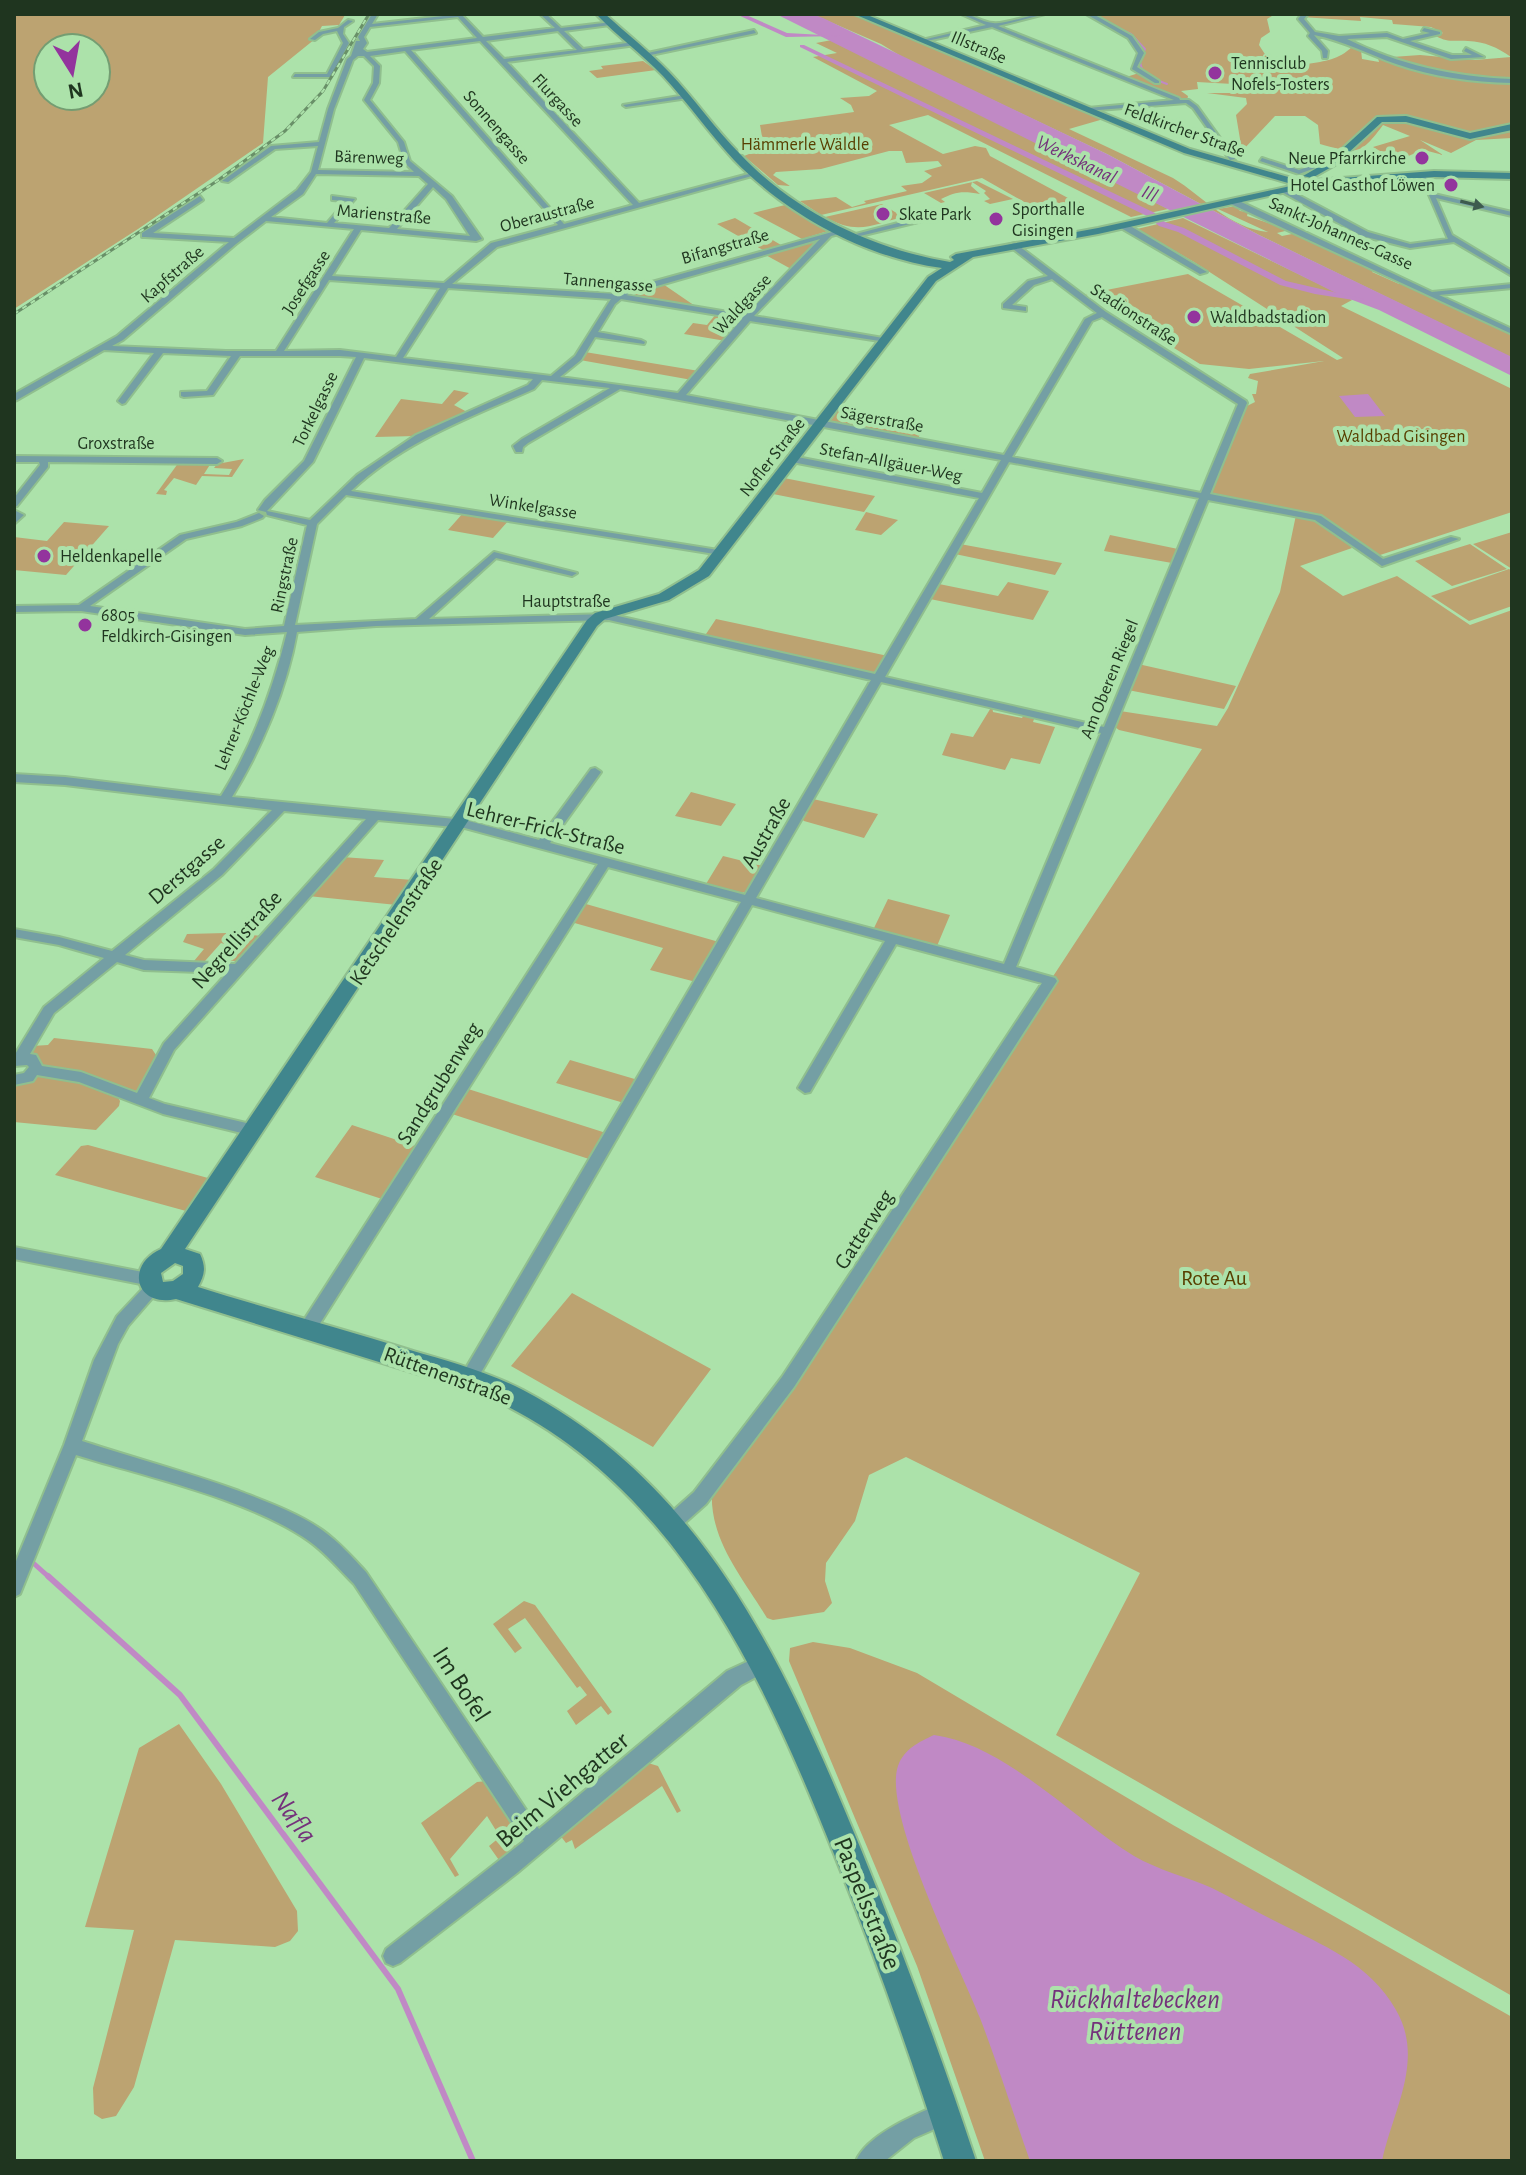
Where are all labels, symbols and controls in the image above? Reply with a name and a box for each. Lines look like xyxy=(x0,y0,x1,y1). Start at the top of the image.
street label: Illstraße xyxy=(948,28,1009,68)
north arrow xyxy=(32,32,112,112)
place label: Tennisclub Nofels-Tosters xyxy=(1231,55,1330,94)
marker: Tennisclub Nofels-Tosters xyxy=(1206,64,1224,82)
street label: Flurgasse xyxy=(528,71,586,131)
text: N xyxy=(66,78,85,103)
street label: Sonnengasse xyxy=(460,87,533,168)
street label: Feldkircher Straße xyxy=(1122,101,1248,161)
water label: Werkskanal xyxy=(1033,132,1120,188)
park label: Hämmerle Wäldle xyxy=(741,136,869,154)
street label: Bärenweg xyxy=(334,148,404,168)
marker: Neue Pfarrkirche xyxy=(1413,149,1431,167)
place label: Neue Pfarrkirche xyxy=(1288,150,1406,168)
marker: Hotel Gasthof Löwen xyxy=(1442,176,1460,194)
place label: Hotel Gasthof Löwen xyxy=(1290,177,1435,195)
water label: Ill xyxy=(1138,182,1161,206)
street label: Oberaustraße xyxy=(498,194,596,236)
street label: Sankt-Johannes-Gasse xyxy=(1266,194,1415,274)
one-way arrow xyxy=(1459,198,1484,210)
place label: Sporthalle Gisingen xyxy=(1012,201,1085,240)
street label: Marienstraße xyxy=(336,202,432,228)
marker: Skate Park xyxy=(874,205,892,223)
place label: Skate Park xyxy=(899,206,972,224)
marker: Sporthalle Gisingen xyxy=(987,210,1005,228)
street label: Bifangstraße xyxy=(679,226,771,268)
street label: Kapfstraße xyxy=(138,243,208,307)
street label: Josefgasse xyxy=(280,247,334,318)
street label: Tannengasse xyxy=(562,270,654,296)
street label: Waldgasse xyxy=(710,271,775,338)
street label: Stadionstraße xyxy=(1087,280,1180,349)
marker: Waldbadstadion xyxy=(1185,308,1203,326)
place label: Waldbadstadion xyxy=(1210,309,1326,327)
street label: Torkelgasse xyxy=(290,369,342,450)
street label: Sägerstraße xyxy=(839,404,925,436)
street label: Nofler Straße xyxy=(737,415,809,500)
park label: Waldbad Gisingen xyxy=(1337,428,1465,446)
street label: Groxstraße xyxy=(77,435,155,453)
street label: Stefan-Allgäuer-Weg xyxy=(818,440,964,486)
street label: Winkelgasse xyxy=(488,491,578,523)
street label: Ringstraße xyxy=(268,536,302,615)
marker: Heldenkapelle xyxy=(35,547,53,565)
place label: Heldenkapelle xyxy=(60,548,162,566)
street label: Hauptstraße xyxy=(522,593,610,611)
place label: 6805 Feldkirch-Gisingen xyxy=(101,607,232,646)
marker: 6805 Feldkirch-Gisingen xyxy=(76,616,94,634)
street label: Am Oberen Riegel xyxy=(1078,617,1142,742)
street label: Lehrer-Köchle-Weg xyxy=(212,643,278,773)
street label: Austraße xyxy=(737,793,795,872)
street label: Lehrer-Frick-Straße xyxy=(464,798,627,858)
street label: Derstgasse xyxy=(144,831,229,909)
street label: Ketschelenstraße xyxy=(345,854,446,989)
street label: Negrellistraße xyxy=(187,887,286,993)
street label: Sandgrubenweg xyxy=(393,1018,485,1148)
street label: Gatterweg xyxy=(830,1186,898,1273)
park label: Rote Au xyxy=(1181,1267,1247,1289)
street label: Rüttenenstraße xyxy=(381,1343,514,1409)
street label: Im Bofel xyxy=(427,1642,495,1727)
street label: Beim Viehgatter xyxy=(491,1727,634,1853)
water label: Nafla xyxy=(265,1786,321,1848)
street label: Paspelsstraße xyxy=(829,1834,905,1973)
water label: Rückhaltebecken Rüttenen xyxy=(1050,1986,1220,2046)

